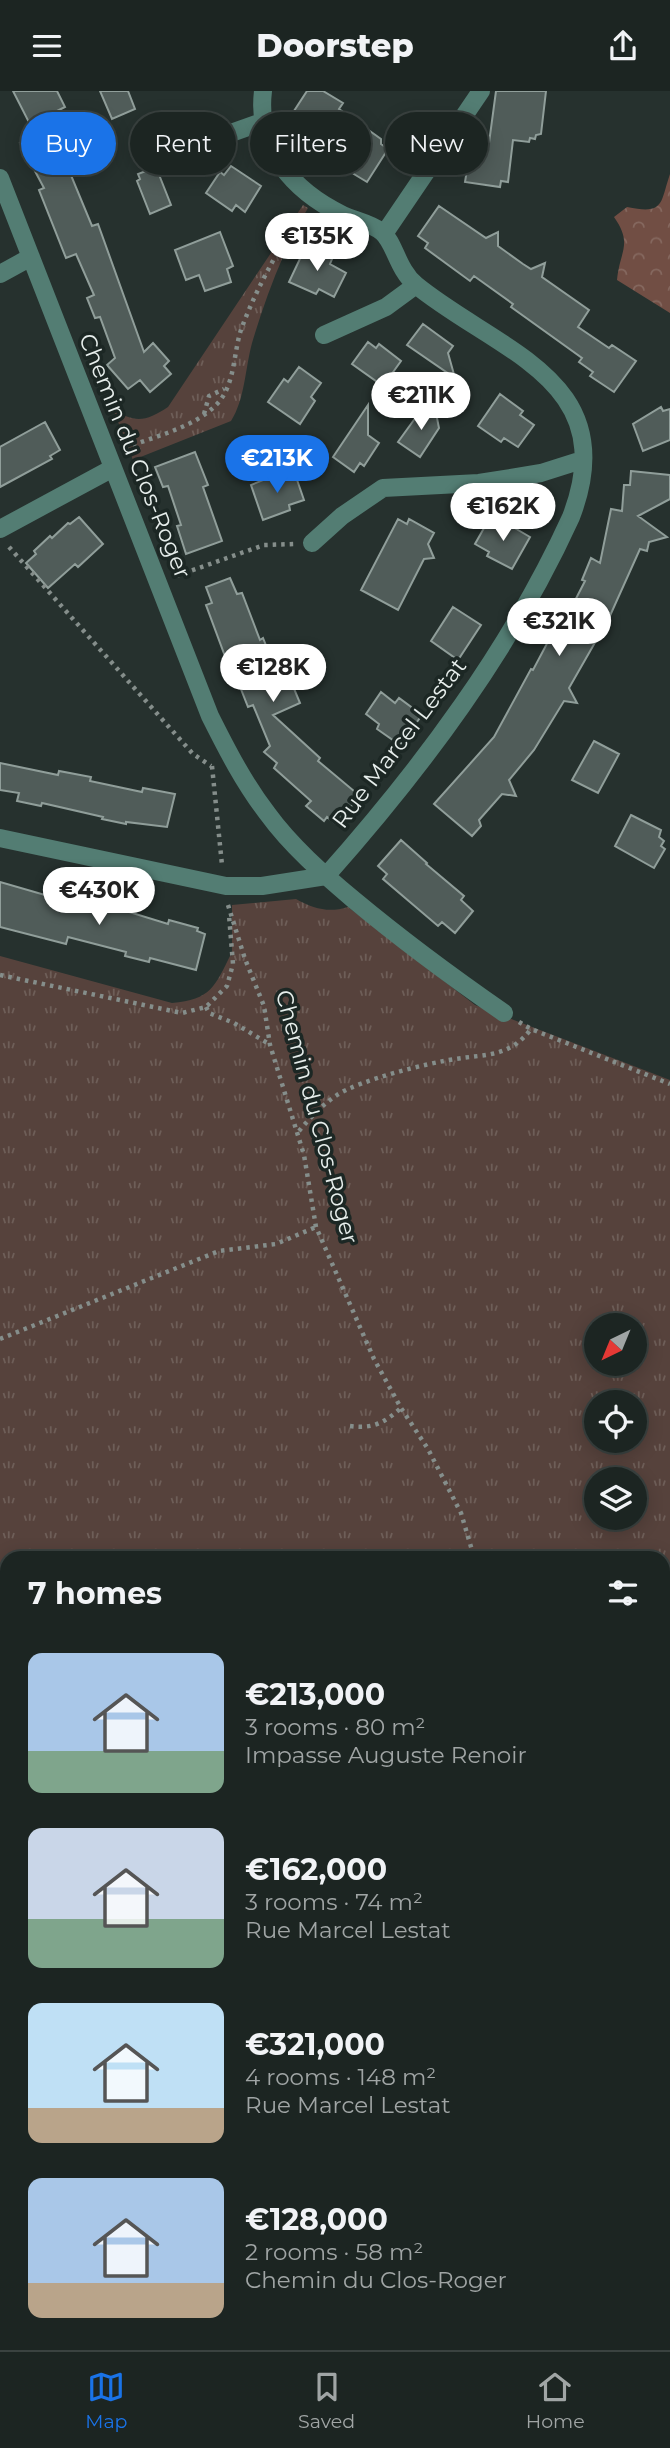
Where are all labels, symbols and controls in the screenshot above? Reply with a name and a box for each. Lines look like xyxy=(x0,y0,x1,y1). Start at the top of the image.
text: Doorstep xyxy=(256,26,414,65)
icon: menu xyxy=(28,27,66,65)
icon: share xyxy=(604,27,642,65)
chip: Buy xyxy=(21,112,116,175)
chip: Rent xyxy=(130,112,236,175)
chip: Filters xyxy=(250,112,371,175)
chip: New xyxy=(385,112,488,175)
pin: €135K xyxy=(268,213,366,273)
text: €135K xyxy=(281,222,353,250)
street label: Chemin du Clos-Roger xyxy=(73,329,197,583)
pin: €211K xyxy=(372,373,470,432)
text: €211K xyxy=(387,381,455,409)
pin: €213K xyxy=(228,435,326,495)
text: €213K xyxy=(241,444,313,472)
pin: €162K xyxy=(454,483,552,543)
text: €162K xyxy=(466,492,540,520)
pin: €321K xyxy=(510,599,608,658)
text: €321K xyxy=(523,607,595,635)
pin: €128K xyxy=(224,645,322,704)
street label: Rue Marcel Lestat xyxy=(326,652,472,834)
text: €128K xyxy=(236,653,310,681)
pin: €430K xyxy=(50,867,148,927)
text: €430K xyxy=(59,876,139,904)
street label: Chemin du Clos-Roger xyxy=(270,987,364,1247)
north arrow xyxy=(584,1313,648,1375)
map controls xyxy=(584,1313,647,1530)
button: locate xyxy=(584,1390,647,1453)
button: layers xyxy=(584,1467,647,1530)
icon: filters xyxy=(604,1574,642,1612)
text: 7 homes xyxy=(28,1575,162,1612)
text: €213,000 xyxy=(245,1676,385,1713)
icon: home xyxy=(84,1681,168,1765)
text: 3 rooms · 80 m² xyxy=(245,1713,425,1741)
text: Impasse Auguste Renoir xyxy=(245,1741,527,1769)
text: €162,000 xyxy=(245,1851,387,1888)
icon: home xyxy=(84,1856,168,1940)
text: 3 rooms · 74 m² xyxy=(245,1888,423,1916)
text: Rue Marcel Lestat xyxy=(245,1916,451,1944)
text: €321,000 xyxy=(245,2026,385,2063)
icon: home xyxy=(84,2031,168,2115)
text: 4 rooms · 148 m² xyxy=(245,2063,436,2091)
text: Rue Marcel Lestat xyxy=(245,2091,451,2119)
text: €128,000 xyxy=(245,2201,388,2238)
icon: home xyxy=(84,2206,168,2290)
text: 2 rooms · 58 m² xyxy=(245,2238,423,2266)
text: Chemin du Clos-Roger xyxy=(245,2266,507,2294)
tab: Map xyxy=(85,2368,128,2433)
tab: Saved xyxy=(298,2368,355,2433)
tab: Home xyxy=(526,2368,585,2433)

